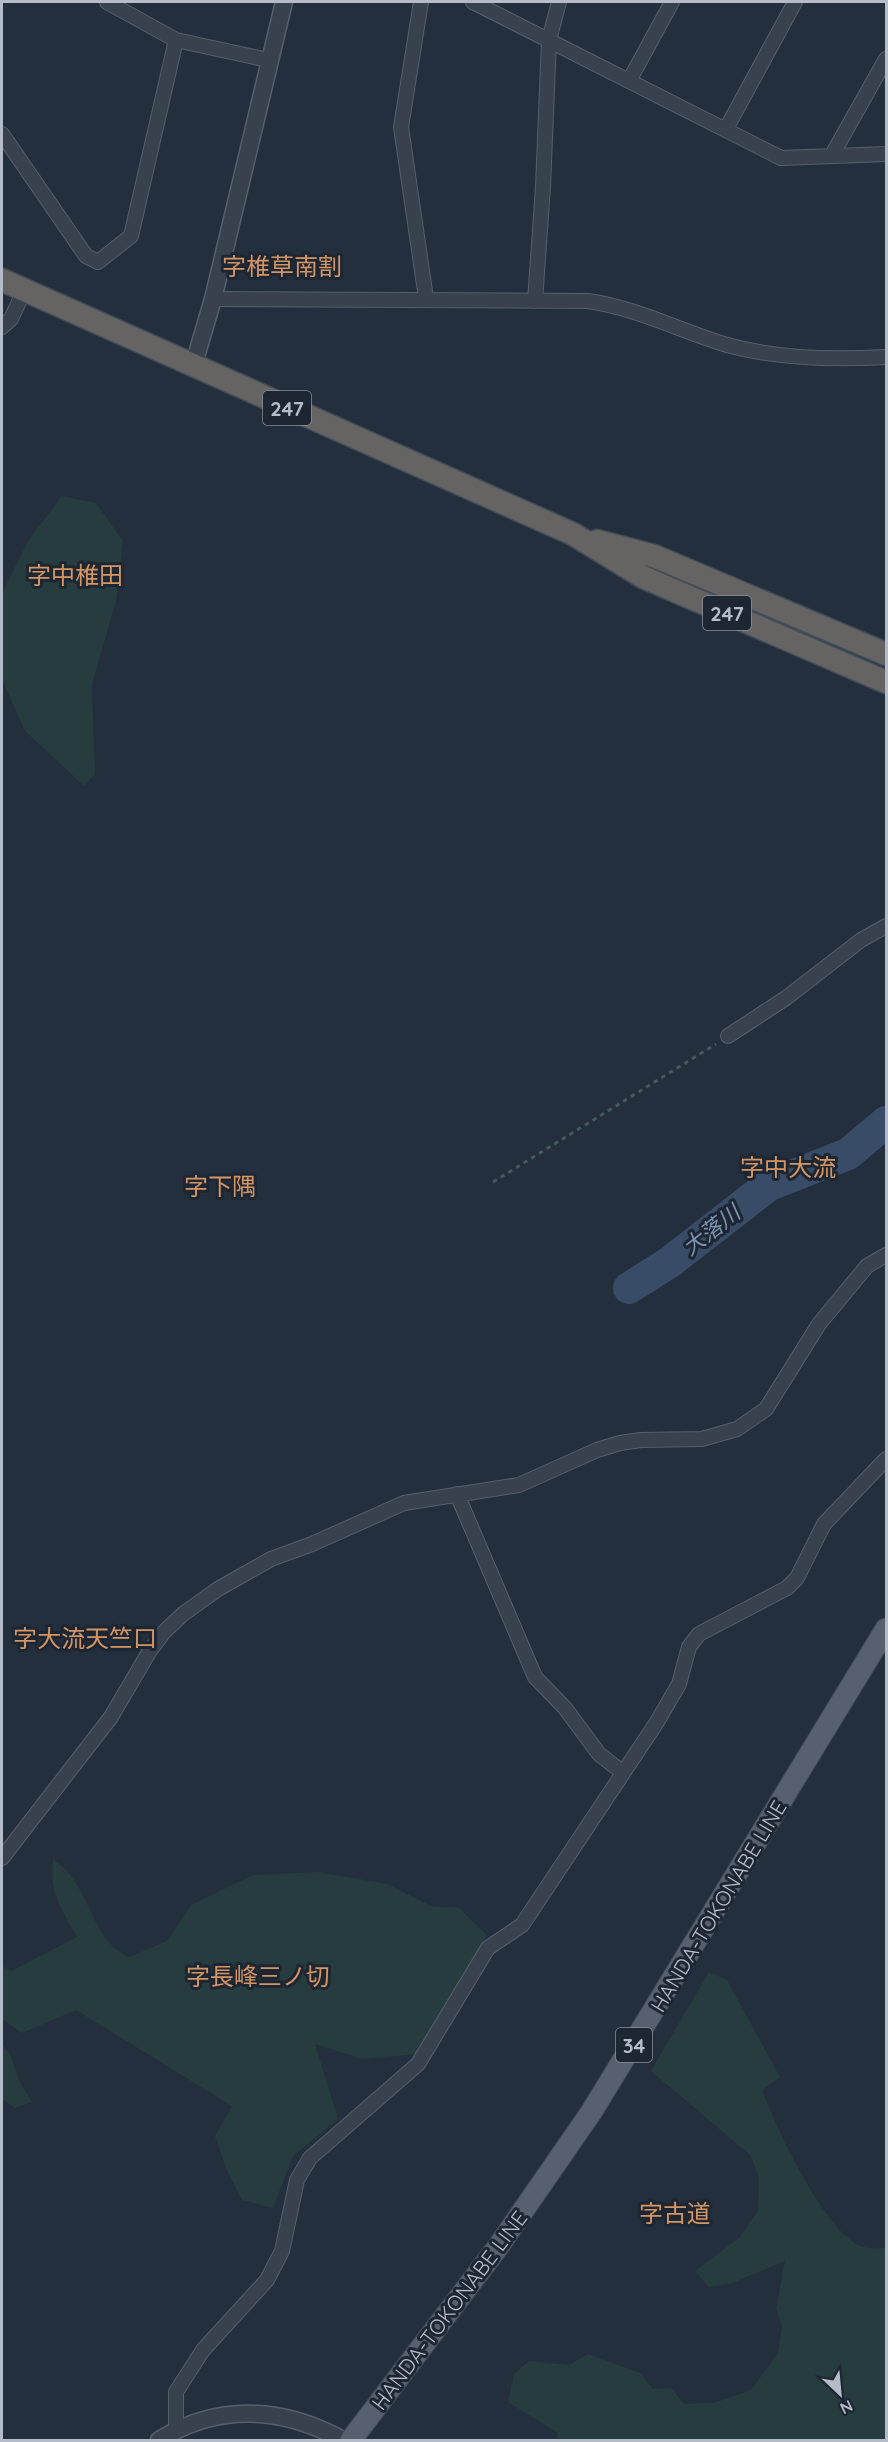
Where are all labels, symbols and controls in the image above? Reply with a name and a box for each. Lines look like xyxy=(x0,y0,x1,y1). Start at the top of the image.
district label: 字椎草南割 xyxy=(222,251,342,281)
road number: 247 xyxy=(263,391,311,425)
district label: 字中椎田 xyxy=(27,560,123,590)
road number: 247 xyxy=(703,596,751,630)
district label: 字中大流 xyxy=(740,1152,836,1182)
district label: 字下隅 xyxy=(184,1171,256,1201)
water label: 大落川 xyxy=(676,1197,747,1261)
district label: 字大流天竺口 xyxy=(13,1623,157,1653)
street label: HANDA-TOKONABE LINE xyxy=(644,1795,792,2017)
district label: 字長峰三ノ切 xyxy=(186,1961,330,1991)
road number: 34 xyxy=(616,2028,652,2062)
district label: 字古道 xyxy=(639,2198,711,2228)
street label: HANDA-TOKONABE LINE xyxy=(366,2205,532,2415)
north arrow xyxy=(810,2364,870,2424)
text: N xyxy=(837,2396,856,2419)

